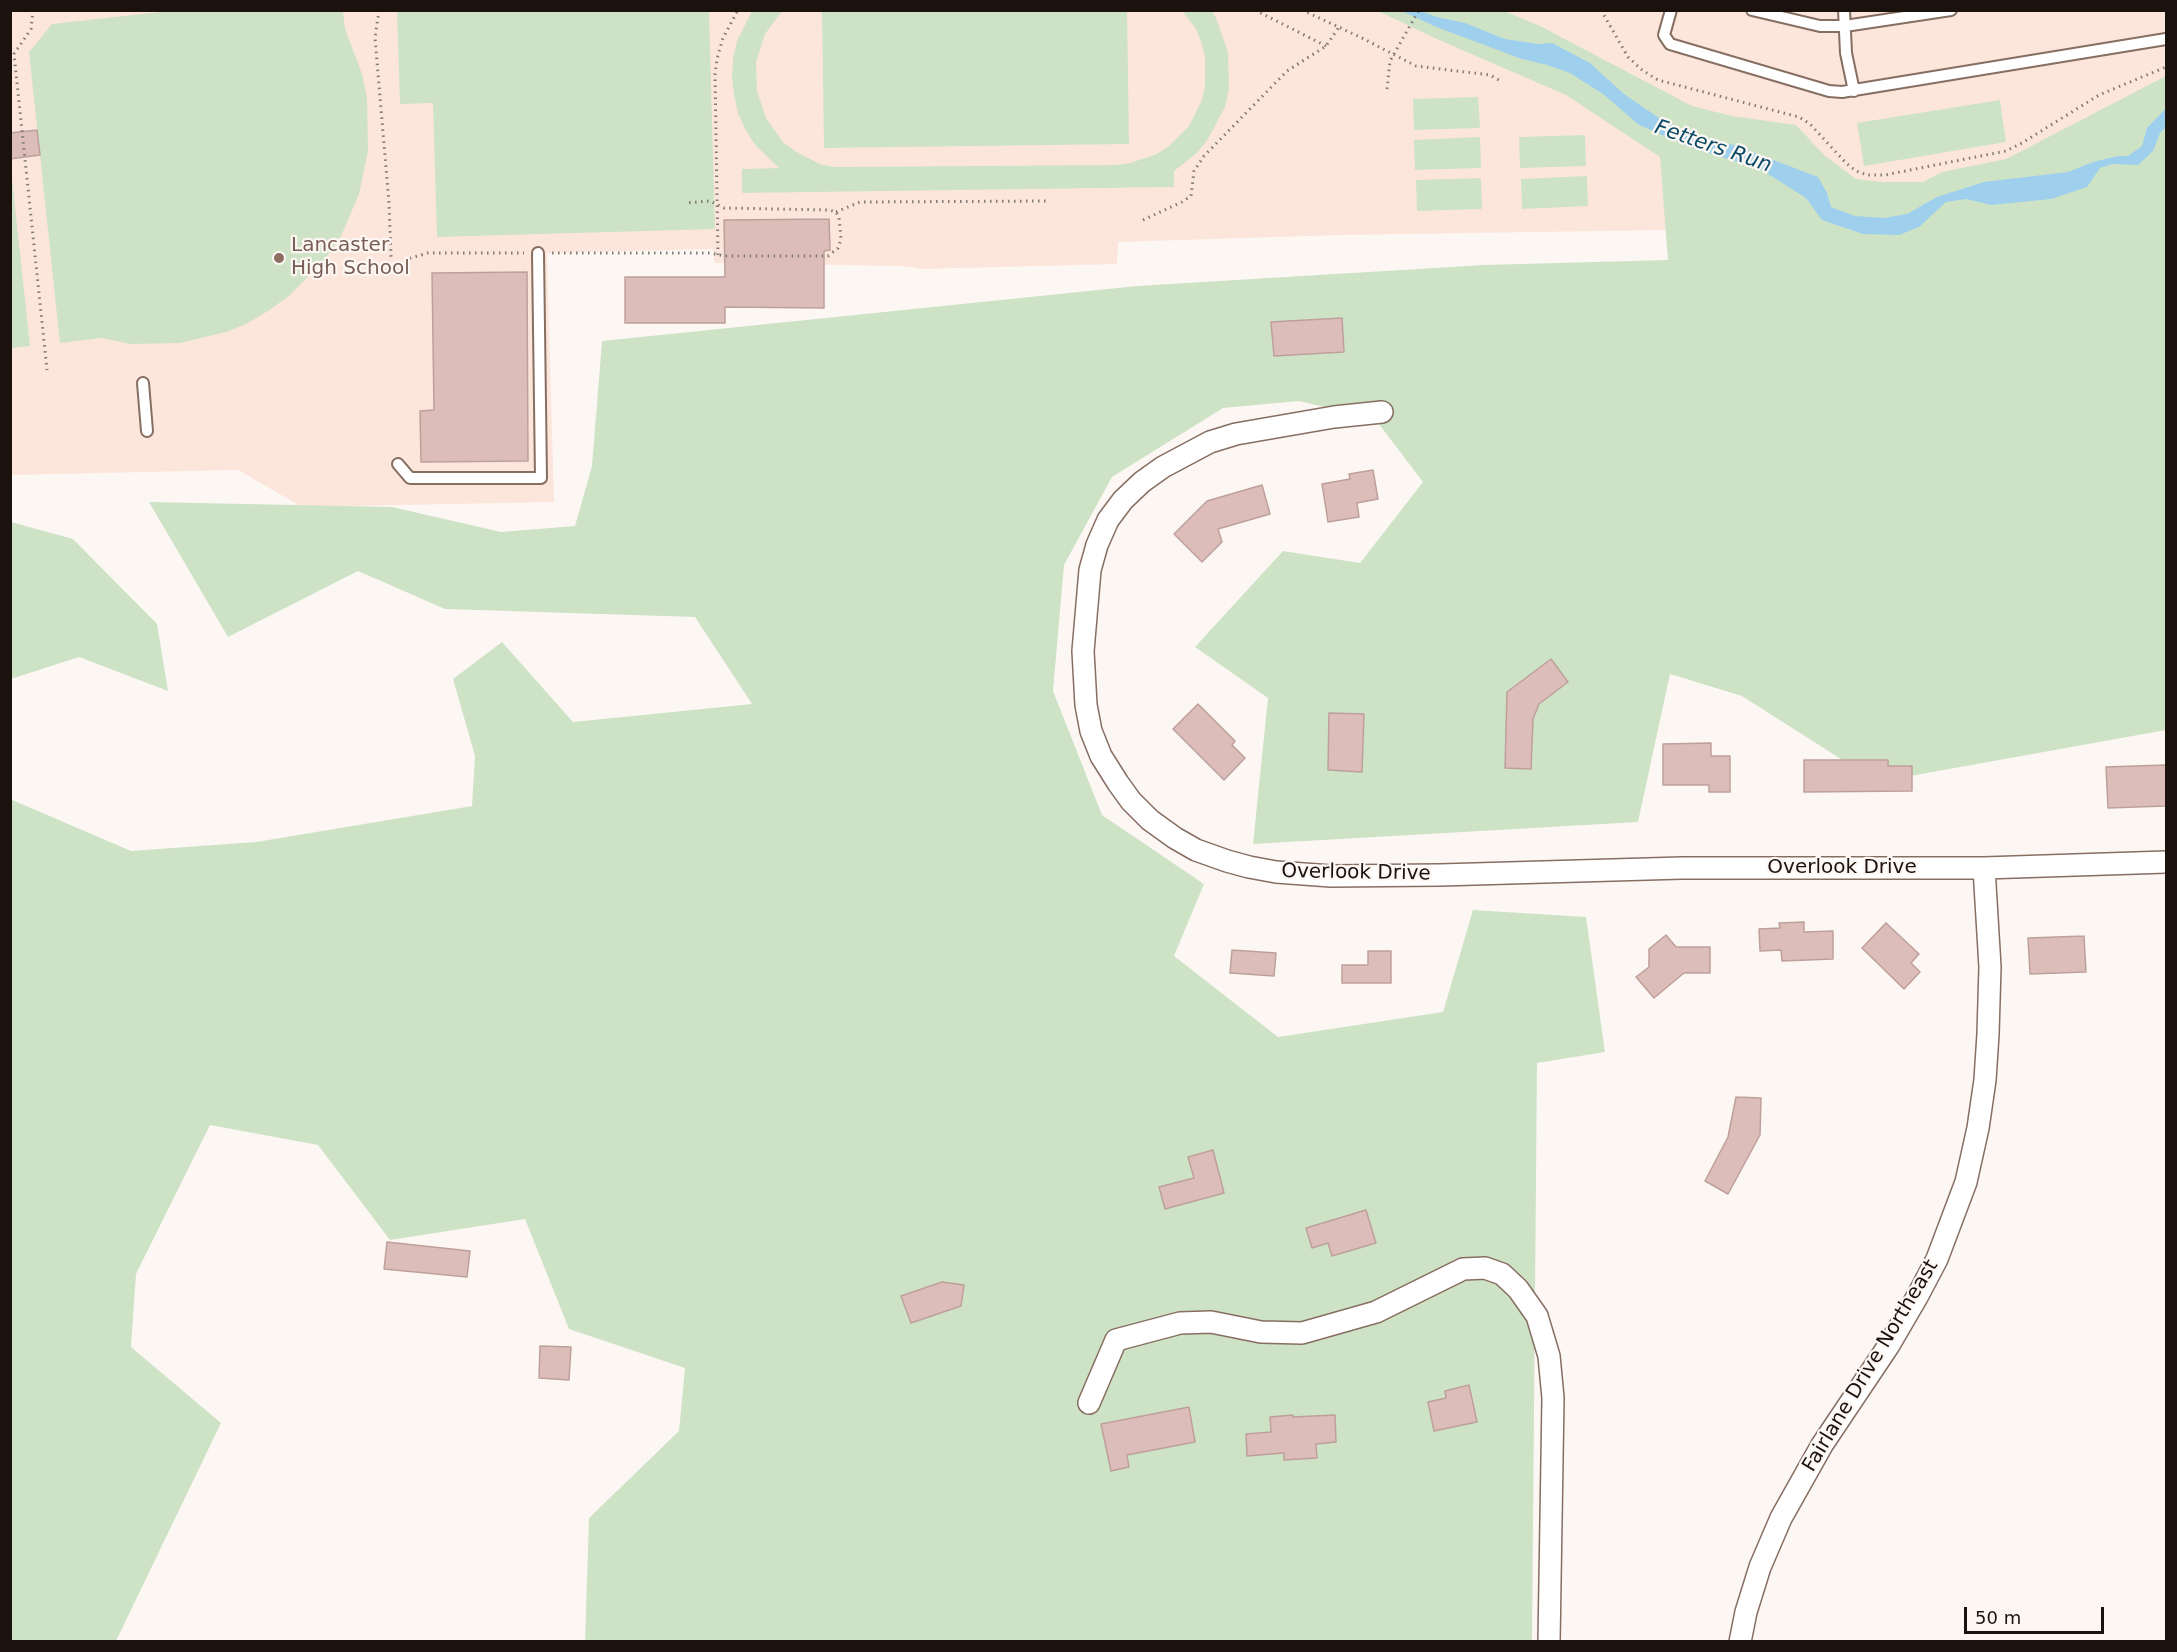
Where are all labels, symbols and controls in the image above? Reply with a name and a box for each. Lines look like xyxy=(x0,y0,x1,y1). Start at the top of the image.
water label: Fetters Run xyxy=(1651,115,1775,179)
place label: Lancaster High School xyxy=(291,234,410,281)
marker: Lancaster High School xyxy=(272,251,286,265)
street label: Overlook Drive xyxy=(1767,856,1917,880)
street label: Overlook Drive xyxy=(1281,860,1431,886)
street label: Fairlane Drive Northeast xyxy=(1798,1256,1944,1476)
scale bar xyxy=(1967,1595,2106,1633)
text: 50 m xyxy=(1975,1607,2021,1628)

